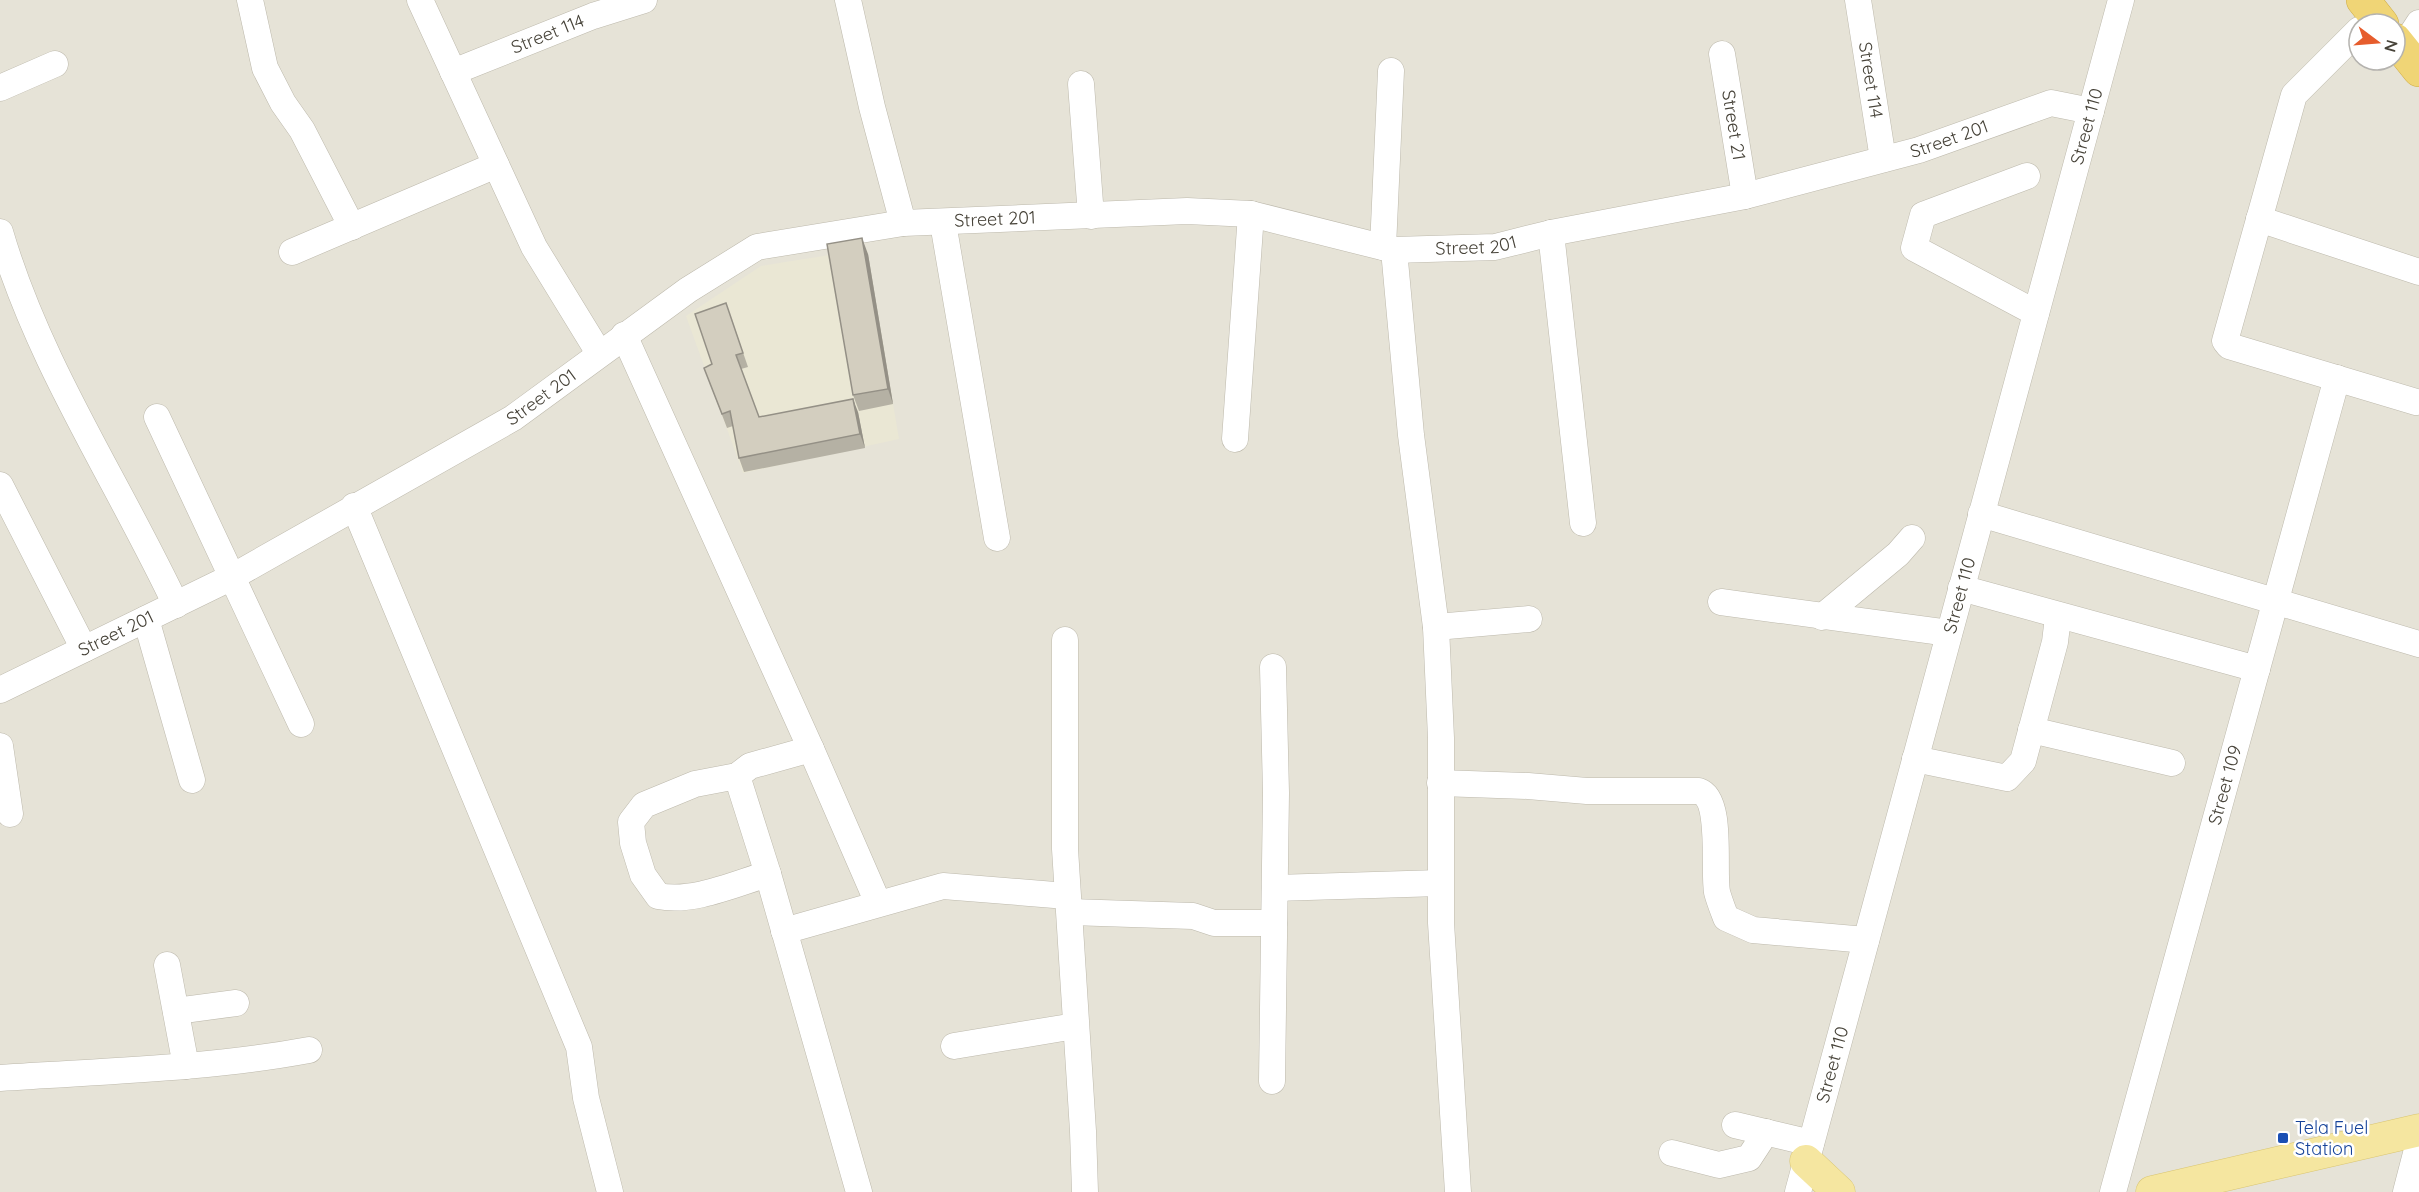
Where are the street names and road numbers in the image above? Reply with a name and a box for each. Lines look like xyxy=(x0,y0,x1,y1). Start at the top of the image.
street label: Street 114 xyxy=(508,9,587,59)
street label: Street 114 xyxy=(1854,40,1888,120)
street label: Street 110 xyxy=(2065,86,2108,167)
street label: Street 21 xyxy=(1717,88,1751,162)
street label: Street 201 xyxy=(1907,114,1991,163)
street label: Street 201 xyxy=(954,205,1036,232)
street label: Street 201 xyxy=(1435,230,1519,260)
street label: Street 201 xyxy=(502,364,581,430)
street label: Street 110 xyxy=(1938,555,1980,636)
street label: Street 201 xyxy=(74,605,157,661)
street label: Street 109 xyxy=(2203,743,2246,827)
street label: Street 110 xyxy=(1811,1024,1853,1105)

